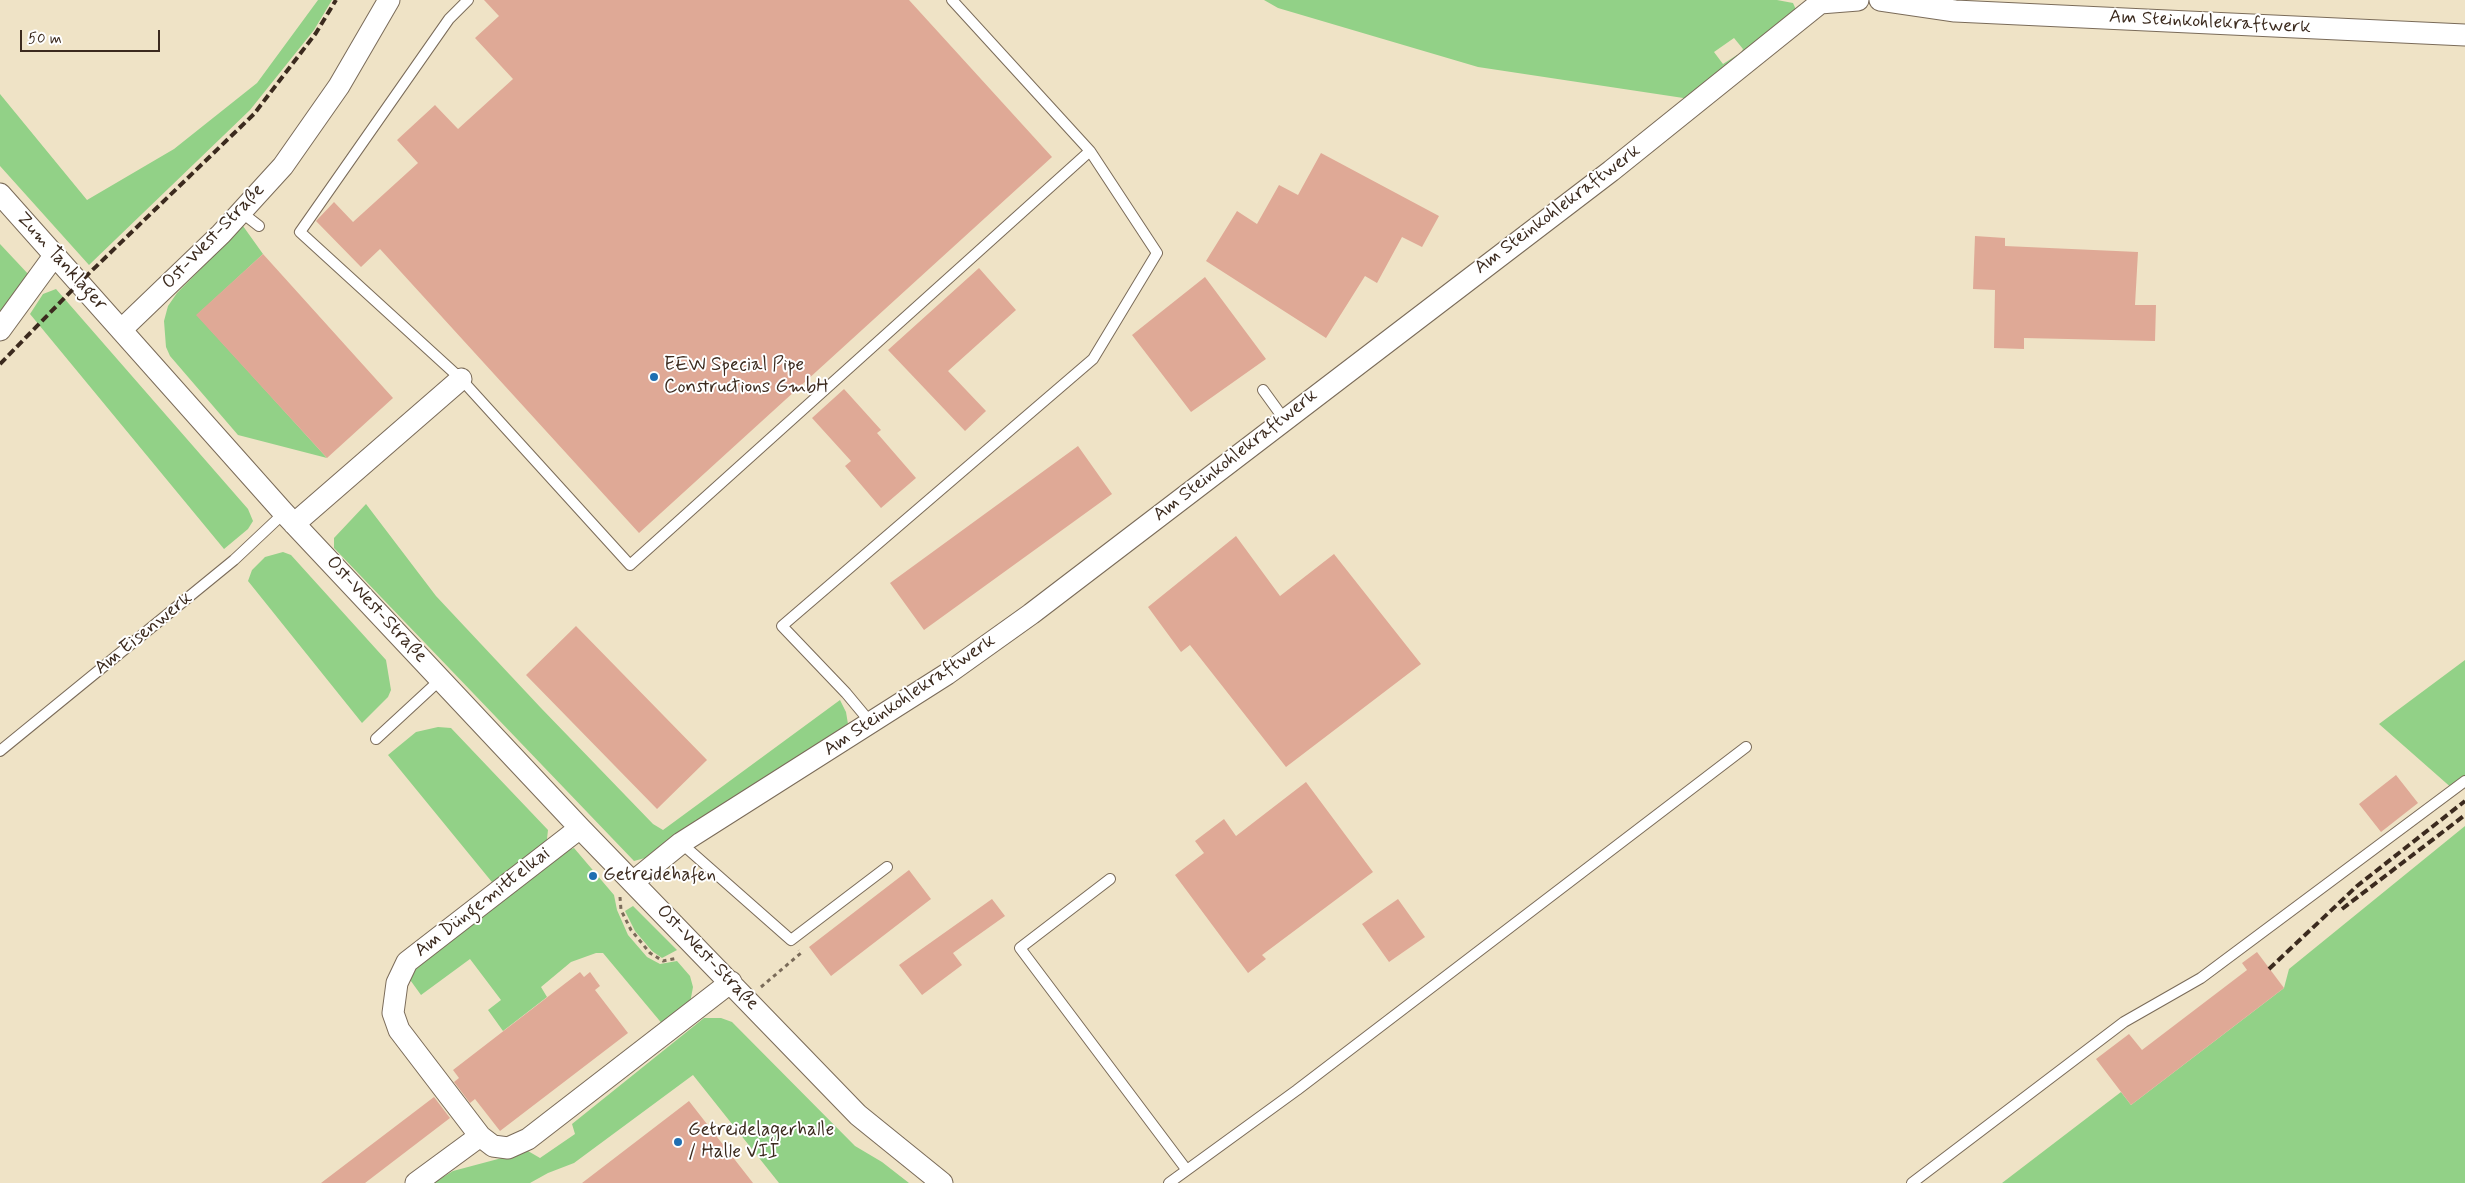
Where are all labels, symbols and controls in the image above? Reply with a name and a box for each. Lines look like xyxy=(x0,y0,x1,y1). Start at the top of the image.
street label: Am Steinkohlekraftwerk xyxy=(2108,6,2312,40)
scale bar xyxy=(22,20,162,52)
text: 50 m xyxy=(28,29,62,49)
street label: Am Steinkohlekraftwerk xyxy=(1470,140,1646,280)
street label: Ost-West-Straße xyxy=(158,179,270,295)
street label: Zum Tanklager xyxy=(11,208,111,316)
place label: EEW Special Pipe Constructions GmbH xyxy=(664,355,829,399)
marker: EEW Special Pipe Constructions GmbH xyxy=(648,371,660,383)
street label: Am Steinkohlekraftwerk xyxy=(1149,385,1323,527)
street label: Ost-West-Straße xyxy=(321,552,431,668)
street label: Am Eisenwerk xyxy=(90,588,198,680)
street label: Am Steinkohlekraftwerk xyxy=(820,630,1000,762)
street label: Am Düngemittelkai xyxy=(411,843,555,963)
place label: Getreidehafen xyxy=(603,865,716,887)
marker: Getreidehafen xyxy=(587,870,599,882)
street label: Ost-West-Straße xyxy=(651,900,763,1016)
place label: Getreidelagerhalle / Halle VII xyxy=(688,1120,834,1164)
marker: Getreidelagerhalle / Halle VII xyxy=(672,1136,684,1148)

